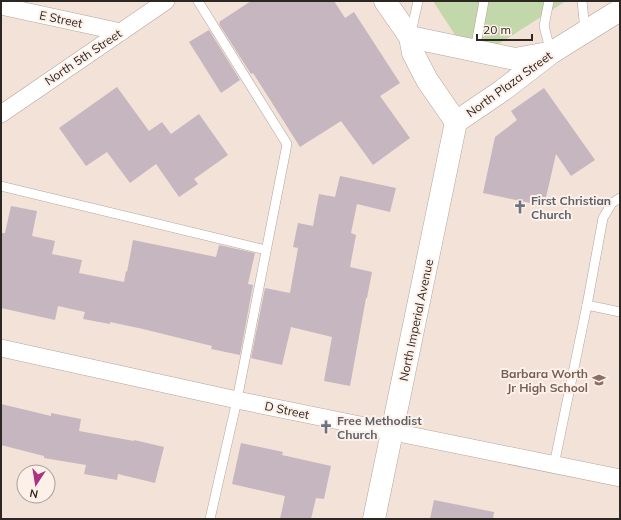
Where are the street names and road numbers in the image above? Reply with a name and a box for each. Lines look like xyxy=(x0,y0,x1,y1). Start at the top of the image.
street label: E Street xyxy=(38,7,84,31)
street label: North 5th Street xyxy=(42,26,124,88)
street label: North Plaza Street xyxy=(463,48,555,120)
street label: North Imperial Avenue xyxy=(396,258,436,382)
street label: D Street xyxy=(263,398,311,422)

